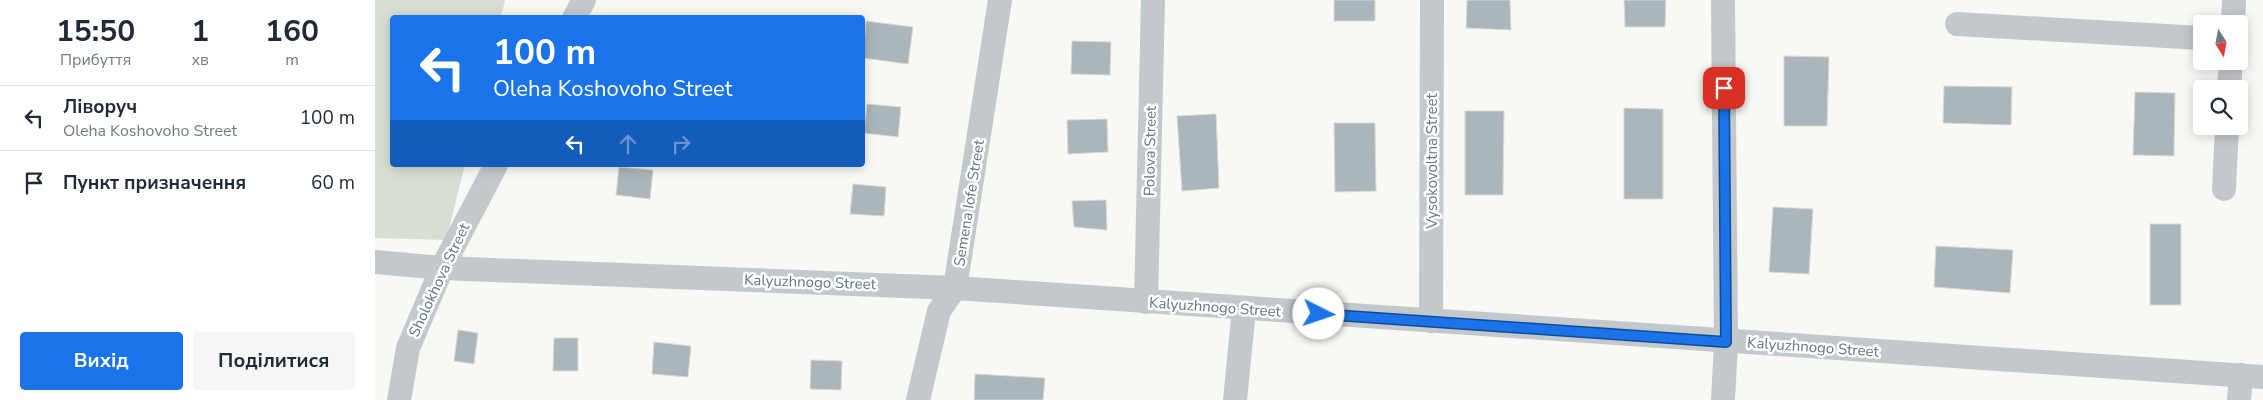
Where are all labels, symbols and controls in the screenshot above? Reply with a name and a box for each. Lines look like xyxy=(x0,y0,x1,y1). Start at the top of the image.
text: 15:50 xyxy=(56,11,135,52)
text: 1 xyxy=(191,11,209,52)
text: 160 xyxy=(265,11,319,52)
north arrow xyxy=(2193,15,2247,70)
map controls xyxy=(2193,15,2248,135)
text: 100 m xyxy=(493,29,596,76)
icon: left xyxy=(410,35,475,100)
text: Прибуття xyxy=(60,49,131,71)
text: хв xyxy=(192,49,209,71)
text: m xyxy=(285,49,299,71)
pin xyxy=(1703,67,1745,109)
text: Oleha Koshovoho Street xyxy=(493,74,732,104)
icon: arrive xyxy=(1710,74,1738,102)
button: search xyxy=(2193,80,2248,135)
street label: Vysokovoltna Street xyxy=(1422,93,1442,230)
text: Ліворуч xyxy=(63,94,137,120)
icon: left xyxy=(20,104,48,132)
text: 100 m xyxy=(300,105,355,131)
street label: Polova Street xyxy=(1139,105,1161,196)
text: Oleha Koshovoho Street xyxy=(63,120,237,142)
icon: left xyxy=(561,130,589,158)
icon: ahead xyxy=(614,130,642,158)
icon: right xyxy=(667,130,695,158)
street label: Semena Iofe Street xyxy=(949,137,989,268)
icon: arrive xyxy=(20,169,48,197)
text: Пункт призначення xyxy=(63,170,246,196)
text: 60 m xyxy=(311,170,355,196)
street label: Sholokhova Street xyxy=(404,219,474,340)
street label: Kalyuzhnogo Street xyxy=(744,270,877,294)
position arrow xyxy=(1292,287,1344,339)
street label: Kalyuzhnogo Street xyxy=(1148,292,1282,322)
button: Вихід xyxy=(20,332,183,390)
button: Поділитися xyxy=(193,332,355,390)
street label: Kalyuzhnogo Street xyxy=(1746,332,1880,362)

